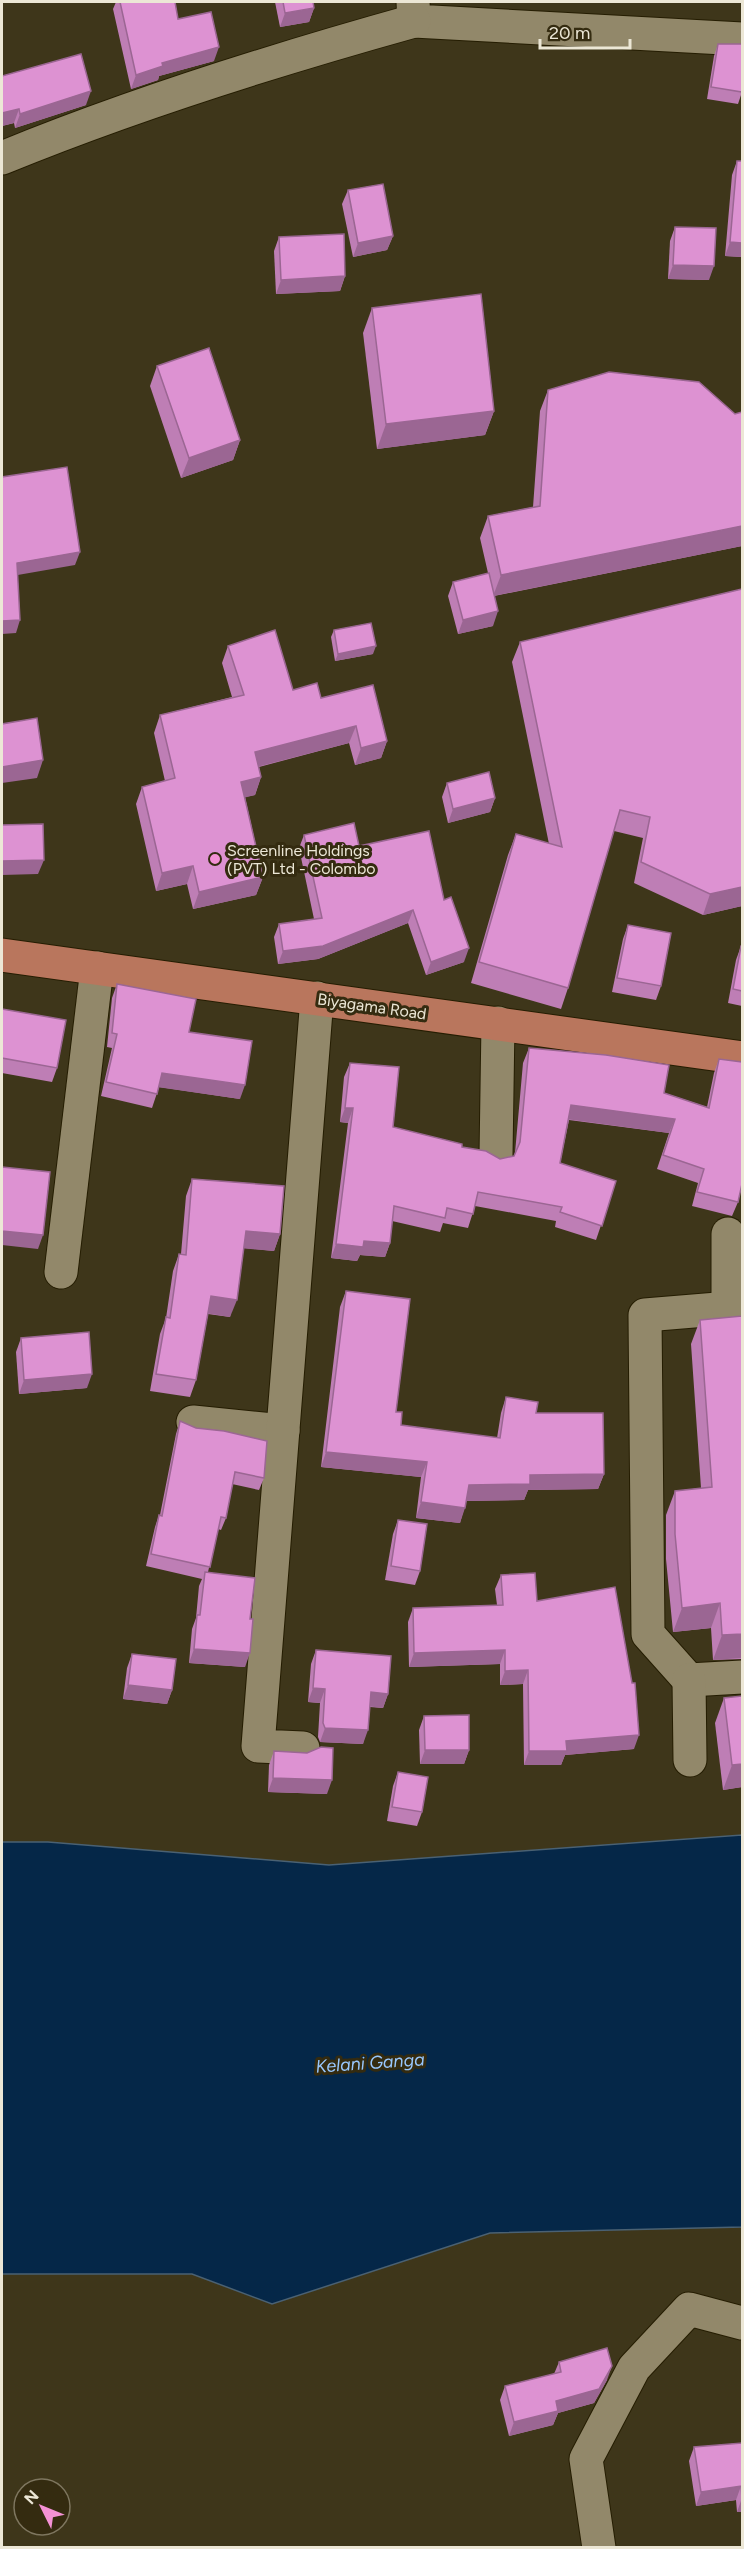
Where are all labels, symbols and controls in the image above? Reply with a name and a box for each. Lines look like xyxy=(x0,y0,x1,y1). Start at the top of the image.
scale bar xyxy=(540,12,630,50)
text: 20 m xyxy=(549,22,590,44)
place label: Screenline Holdings (PVT) Ltd - Colombo xyxy=(227,841,376,878)
marker: Screenline Holdings (PVT) Ltd - Colombo xyxy=(208,852,222,866)
street label: Biyagama Road xyxy=(316,989,428,1024)
water label: Kelani Ganga xyxy=(315,2048,426,2078)
north arrow xyxy=(12,2477,72,2537)
text: N xyxy=(20,2486,43,2508)

